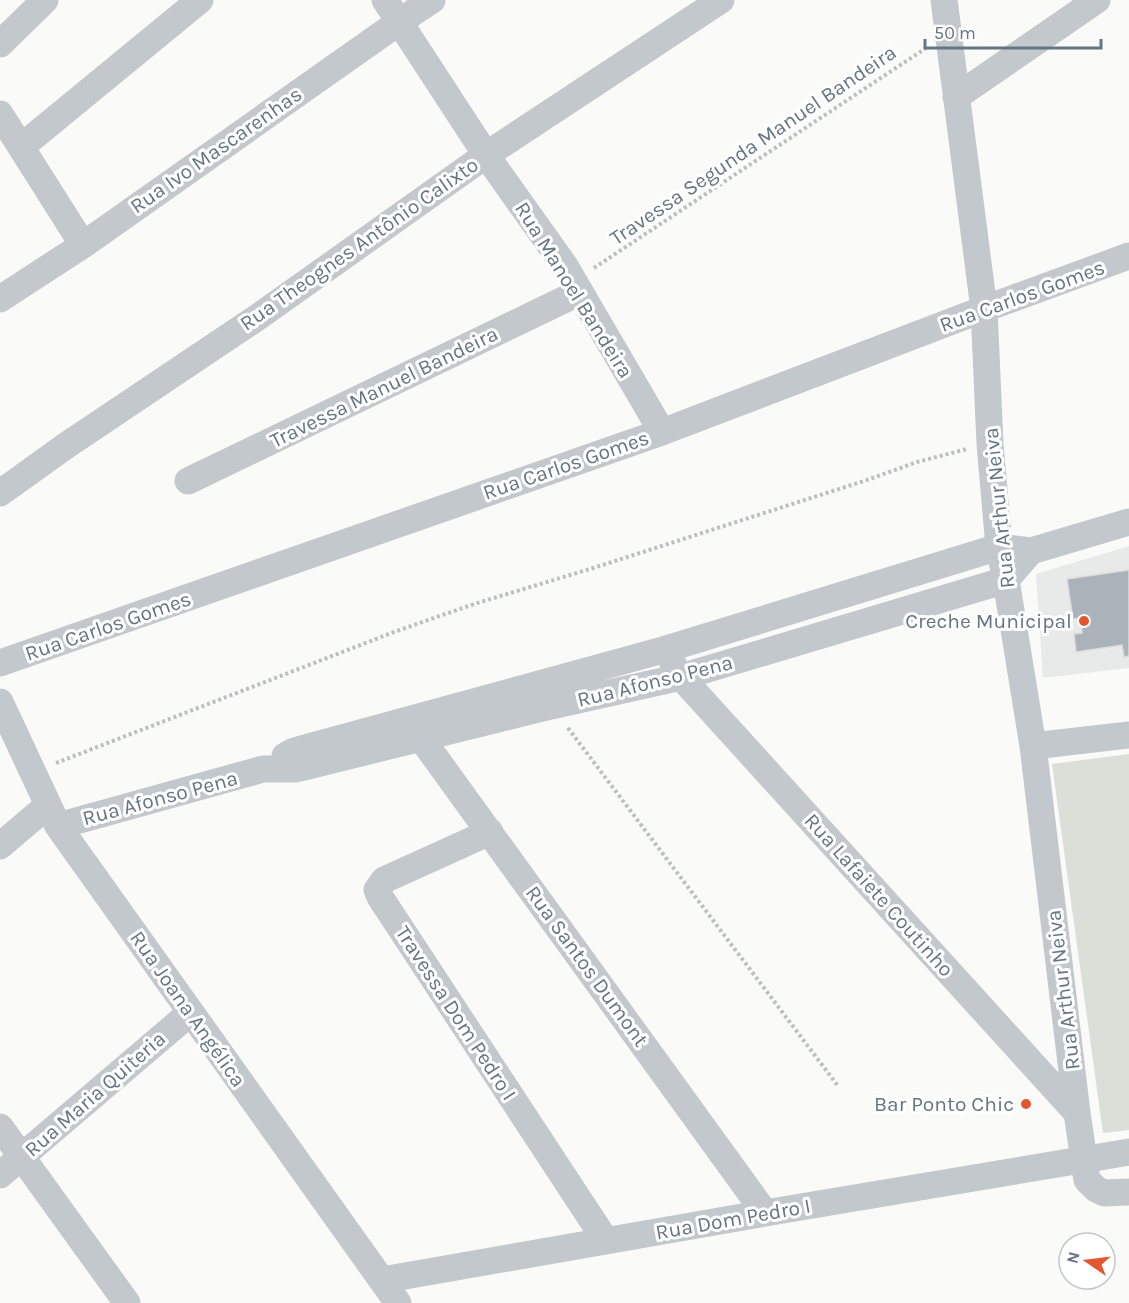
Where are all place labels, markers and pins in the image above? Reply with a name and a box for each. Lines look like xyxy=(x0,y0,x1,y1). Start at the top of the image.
place label: Creche Municipal xyxy=(905,609,1072,633)
marker: Creche Municipal xyxy=(1077,614,1091,628)
place label: Bar Ponto Chic xyxy=(874,1092,1014,1116)
marker: Bar Ponto Chic xyxy=(1019,1097,1033,1111)

